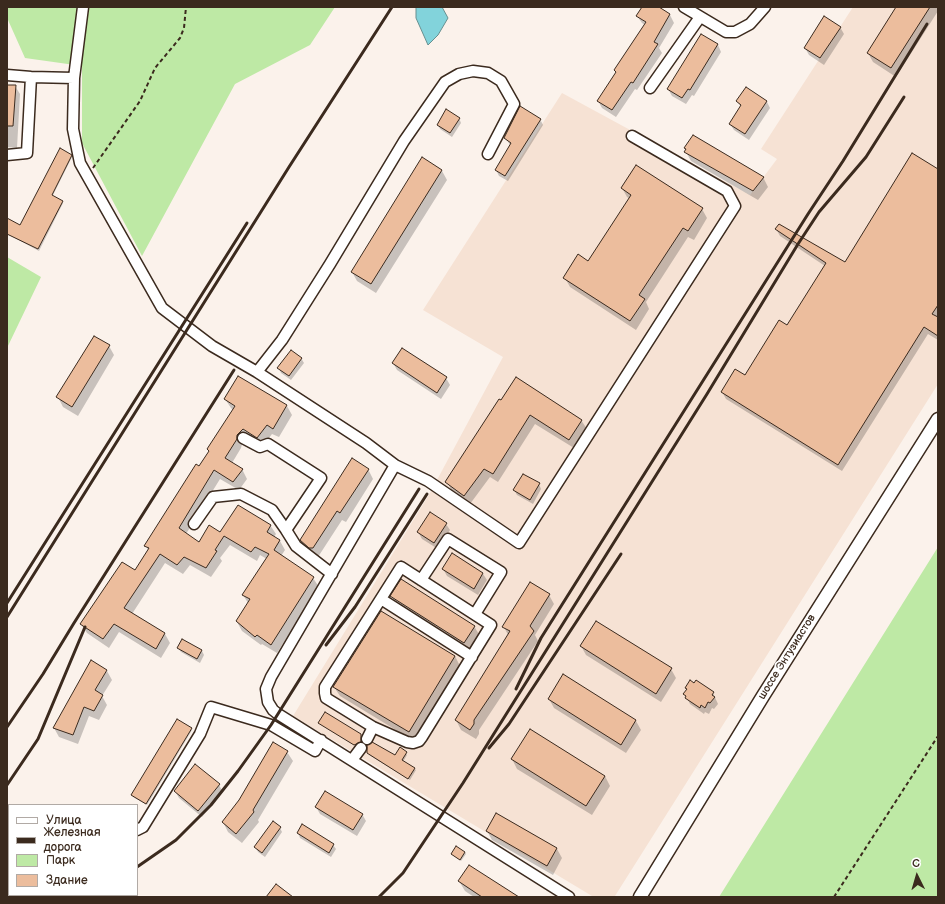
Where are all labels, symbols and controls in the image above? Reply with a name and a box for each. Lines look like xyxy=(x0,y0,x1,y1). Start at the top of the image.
street label: шоссе Энтузиастов xyxy=(756,612,818,702)
legend xyxy=(8,804,138,896)
text: Улица xyxy=(46,813,82,828)
text: Железная дорога xyxy=(44,825,101,855)
text: Парк xyxy=(46,853,75,868)
north arrow xyxy=(897,856,937,896)
text: С xyxy=(912,857,920,870)
text: Здание xyxy=(46,873,88,888)

